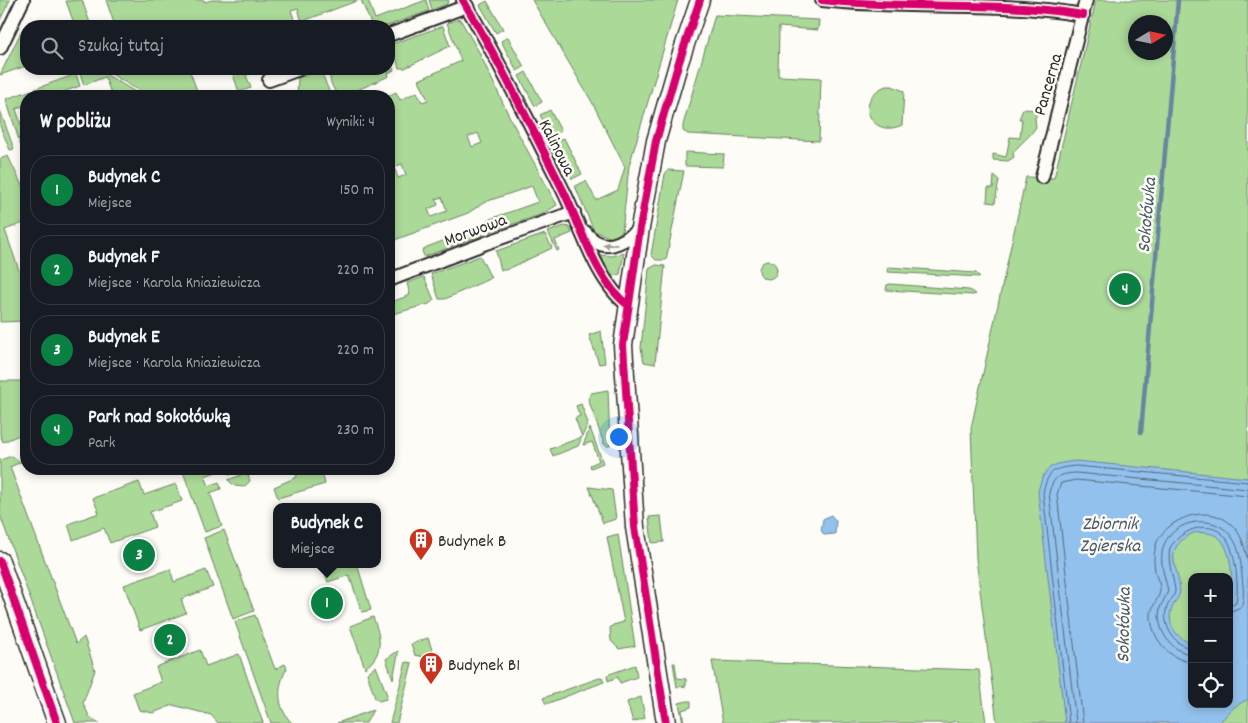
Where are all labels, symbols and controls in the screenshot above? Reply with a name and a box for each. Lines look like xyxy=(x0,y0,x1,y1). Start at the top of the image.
north arrow xyxy=(1128,15,1173,60)
search box xyxy=(20,20,395,75)
icon: search xyxy=(38,34,66,62)
text: Szukaj tutaj xyxy=(78,34,164,61)
street label: Pancerna xyxy=(1029,50,1070,119)
text: W pobliżu xyxy=(40,108,111,138)
text: Wyniki: 4 xyxy=(327,111,375,134)
street label: Kalinowa xyxy=(531,115,581,181)
text: Budynek C xyxy=(88,165,160,192)
water label: Sokołówka xyxy=(1132,176,1165,254)
text: 1 xyxy=(55,179,59,202)
text: 150 m xyxy=(340,179,374,202)
text: Miejsce xyxy=(88,192,132,215)
street label: Morwowa xyxy=(441,208,511,254)
one-way arrow xyxy=(601,241,617,249)
text: Budynek F xyxy=(88,245,160,272)
text: 2 xyxy=(54,259,61,282)
text: 220 m xyxy=(337,259,374,282)
pin: 4 xyxy=(1109,270,1141,308)
text: Miejsce · Karola Kniaziewicza xyxy=(88,272,260,295)
text: Budynek E xyxy=(88,325,160,352)
text: 3 xyxy=(53,339,61,362)
text: 220 m xyxy=(337,339,374,362)
text: Miejsce · Karola Kniaziewicza xyxy=(88,352,260,375)
text: Park nad Sokołówką xyxy=(88,405,230,432)
text: 4 xyxy=(54,419,60,442)
text: 230 m xyxy=(337,419,374,442)
your location xyxy=(606,424,632,450)
text: Park xyxy=(88,432,115,455)
popup xyxy=(273,503,381,568)
text: Budynek C xyxy=(291,511,363,538)
water label: Zbiornik Zgierska xyxy=(1080,512,1141,561)
building icon: Budynek B xyxy=(408,527,434,561)
place label: Budynek B xyxy=(438,530,506,555)
pin: 3 xyxy=(123,536,155,574)
text: Miejsce xyxy=(291,538,335,561)
map controls xyxy=(1188,573,1233,708)
button: + xyxy=(1188,573,1233,618)
pin: 1 xyxy=(311,584,343,622)
water label: Sokołówka xyxy=(1111,586,1140,663)
button: − xyxy=(1188,618,1233,663)
pin: 2 xyxy=(154,621,186,659)
building icon: Budynek B1 xyxy=(418,651,444,685)
place label: Budynek B1 xyxy=(448,654,520,679)
button: locate xyxy=(1188,663,1233,708)

